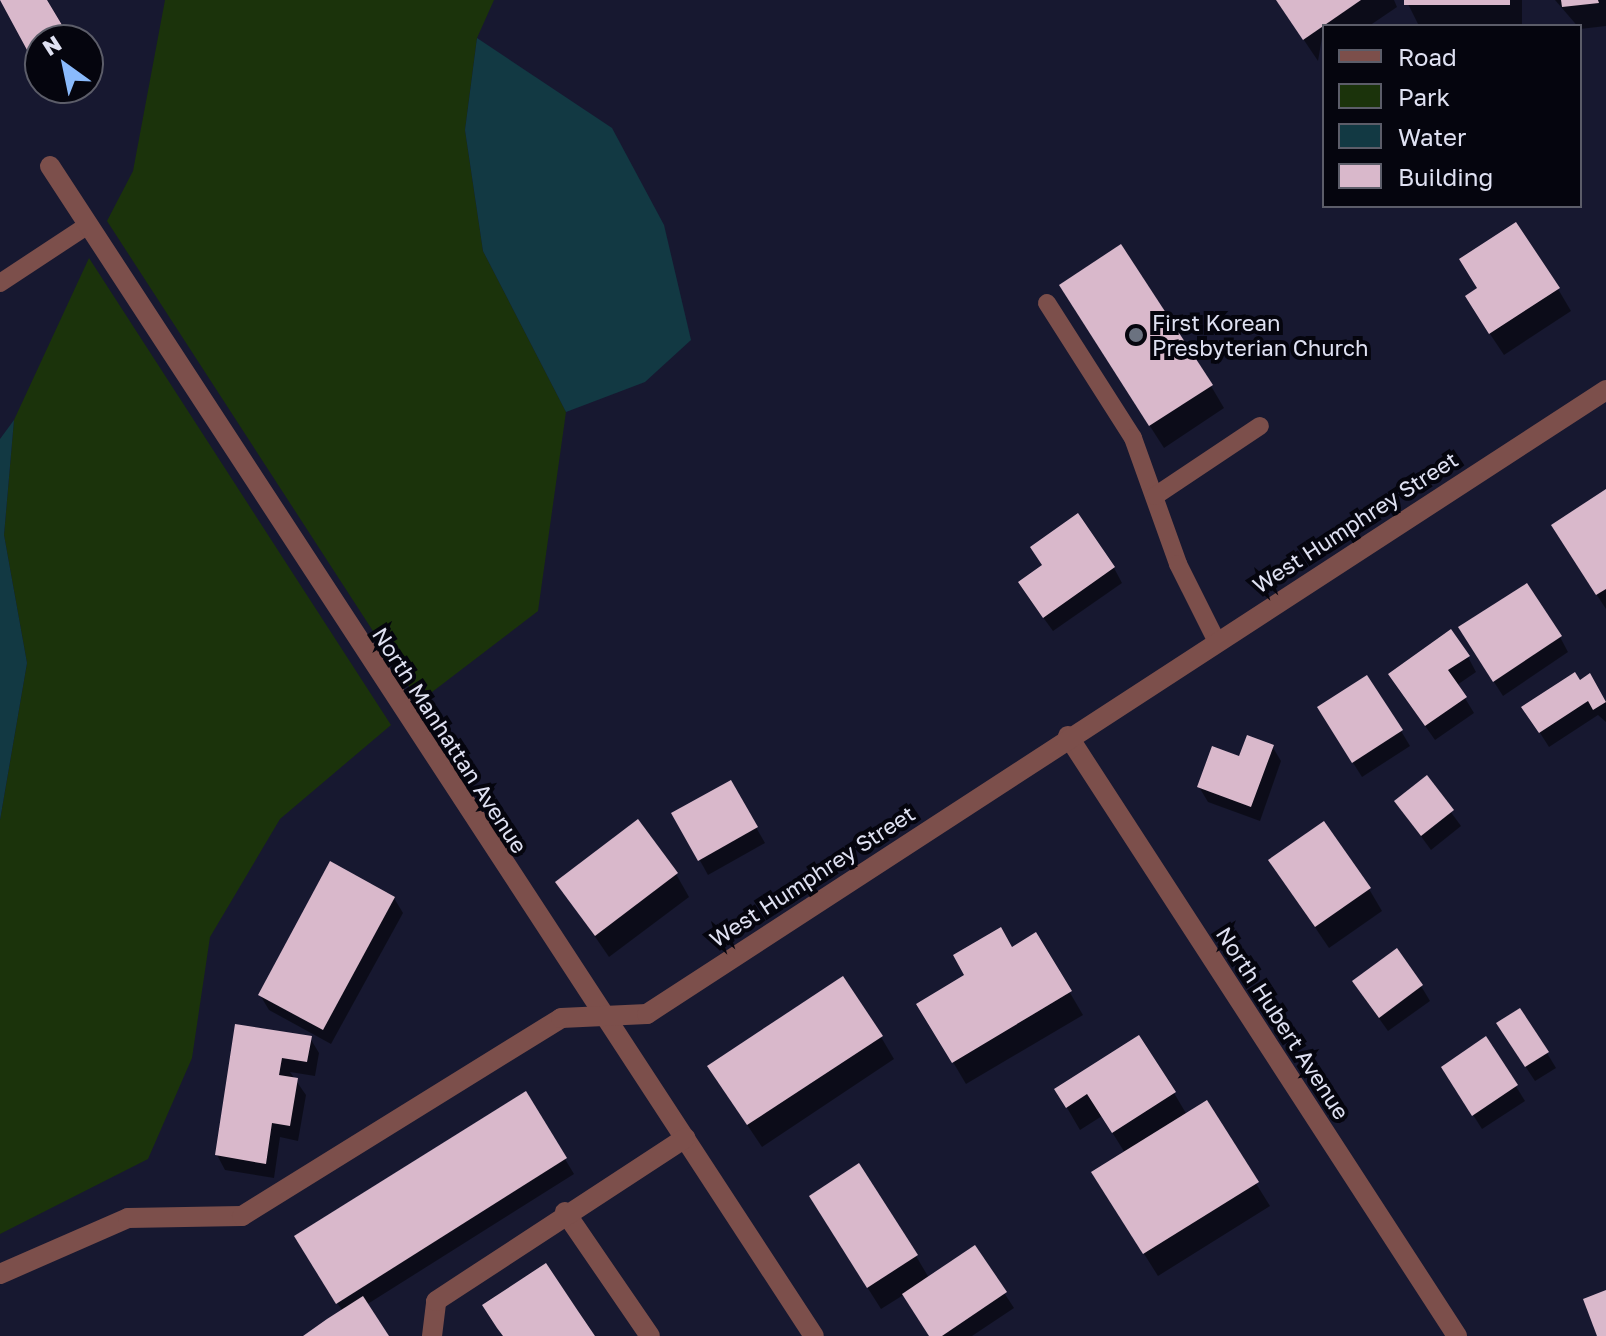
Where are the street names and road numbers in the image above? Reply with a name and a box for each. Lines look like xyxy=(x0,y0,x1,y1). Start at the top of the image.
street label: West Humphrey Street xyxy=(1248,446,1462,598)
street label: North Manhattan Avenue xyxy=(367,622,533,858)
street label: West Humphrey Street xyxy=(705,800,919,952)
street label: North Hubert Avenue xyxy=(1211,922,1355,1124)

